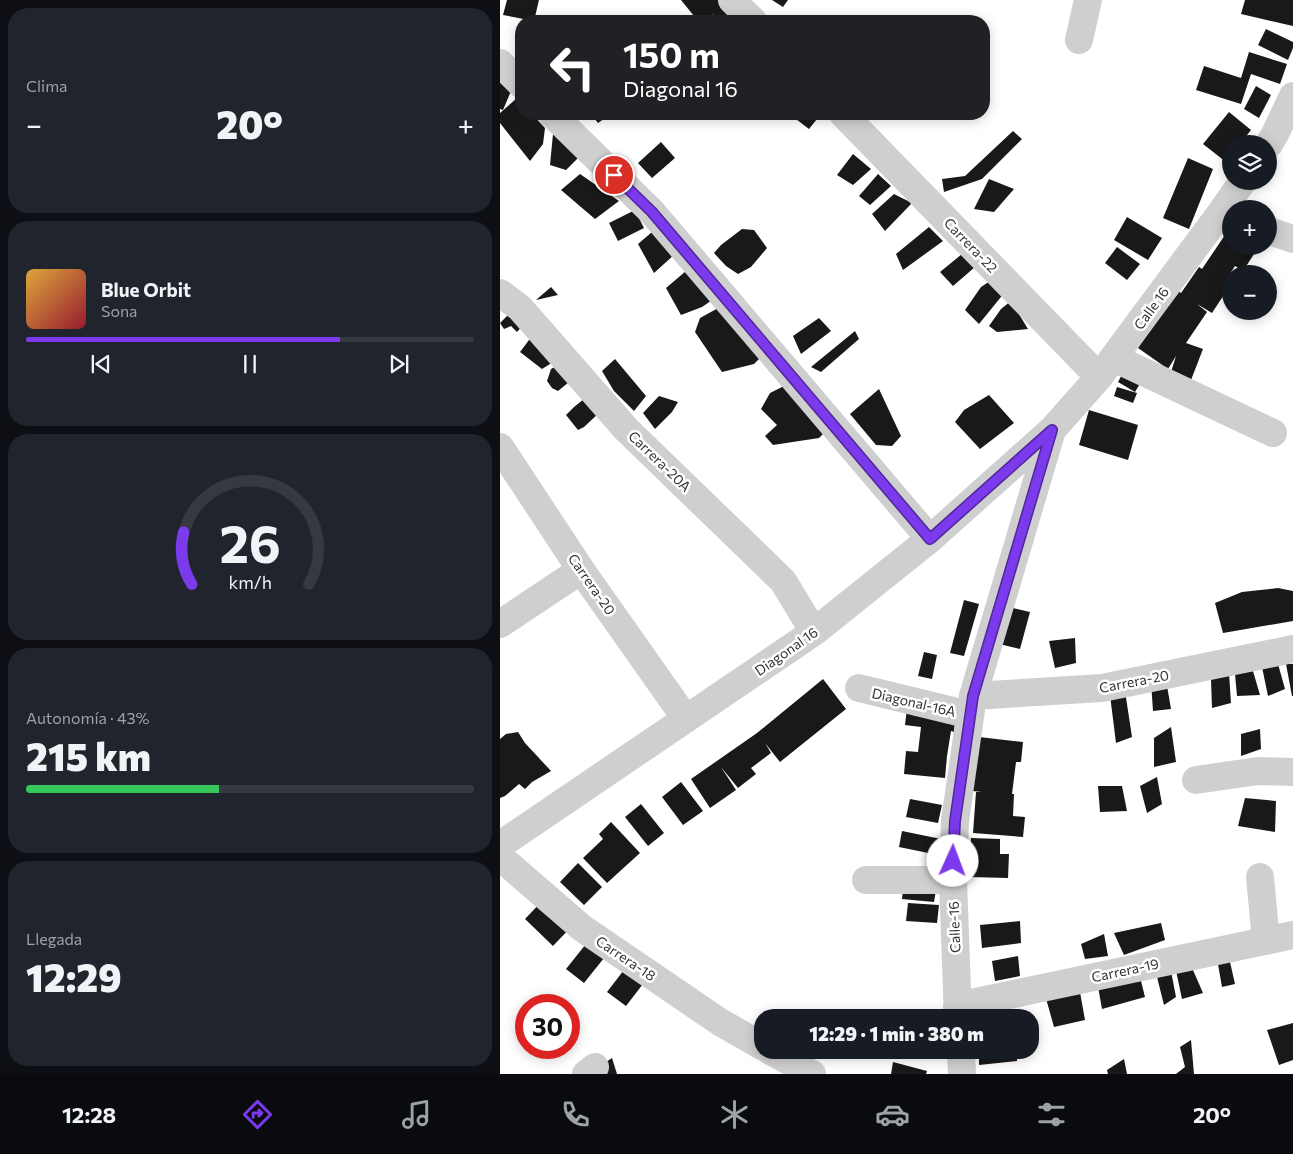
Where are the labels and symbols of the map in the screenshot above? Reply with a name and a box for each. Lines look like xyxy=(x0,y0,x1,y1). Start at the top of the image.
pin xyxy=(593,154,635,196)
street label: Carrera-22 xyxy=(941,214,1001,276)
street label: Calle 16 xyxy=(1130,283,1172,333)
street label: Carrera-20A xyxy=(625,427,695,495)
street label: Carrera-20 xyxy=(565,550,619,618)
street label: Diagonal 16 xyxy=(751,623,821,679)
street label: Carrera-20 xyxy=(1098,666,1170,696)
street label: Diagonal-16A xyxy=(870,684,958,720)
position arrow xyxy=(926,834,978,886)
street label: Calle-16 xyxy=(945,901,963,953)
street label: Carrera-18 xyxy=(593,932,659,984)
street label: Carrera-19 xyxy=(1090,955,1160,985)
speed limit sign: 30 xyxy=(515,994,580,1059)

